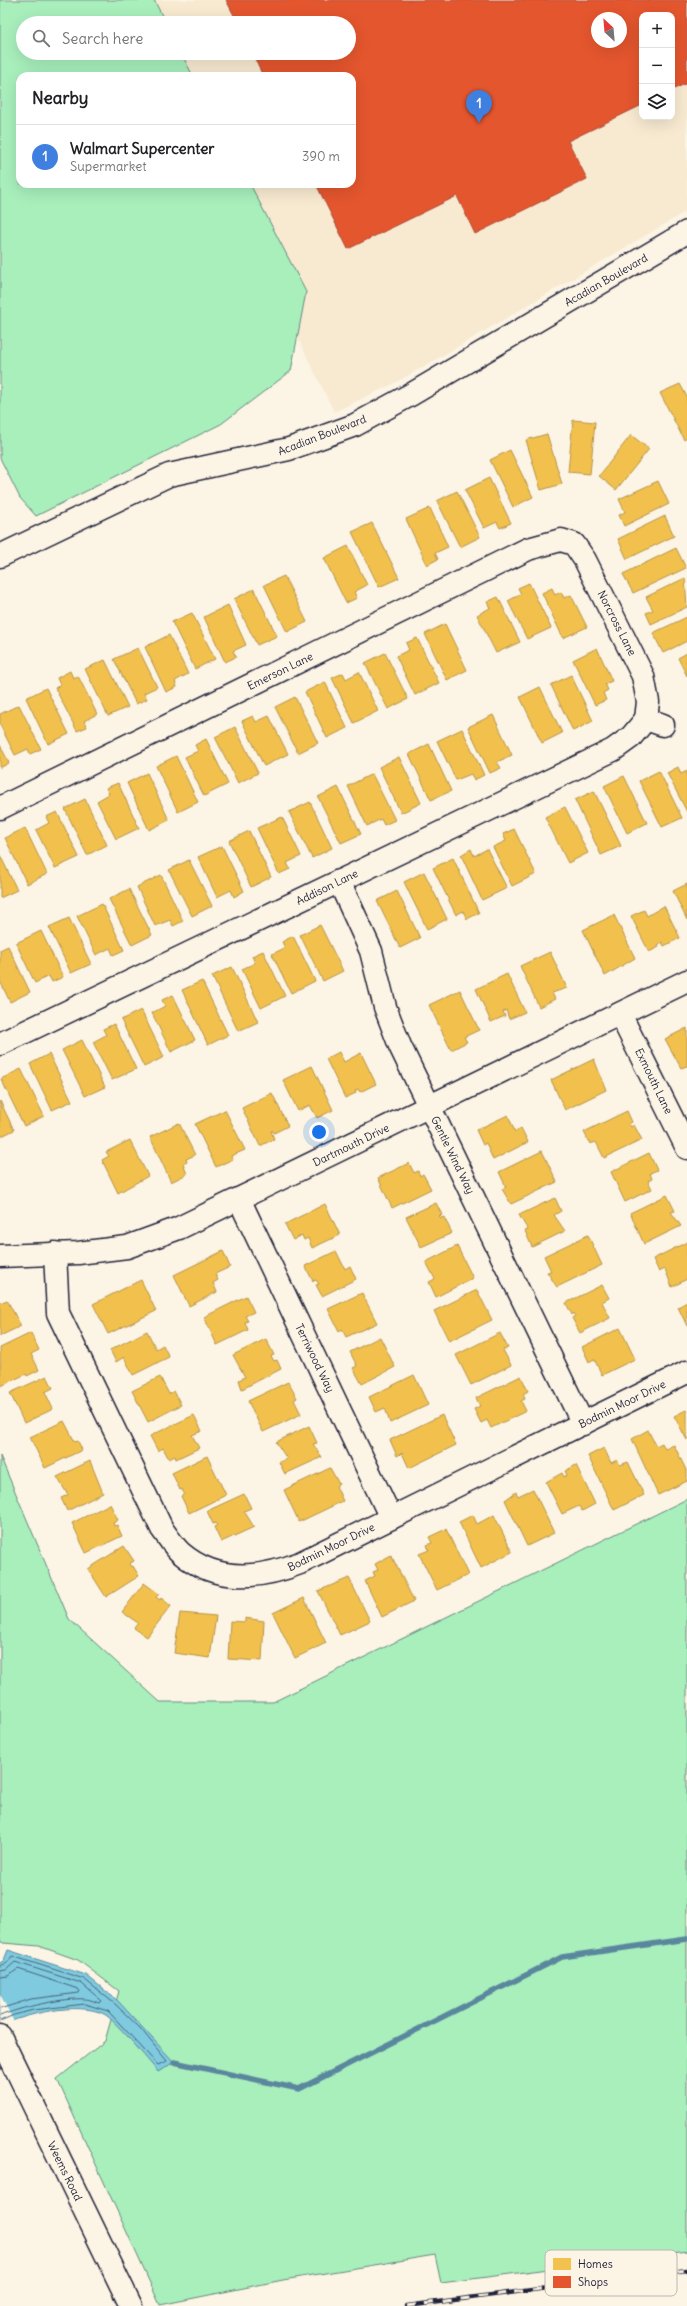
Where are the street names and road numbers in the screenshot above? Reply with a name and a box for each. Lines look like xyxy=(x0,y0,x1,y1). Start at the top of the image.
street label: Acadian Boulevard xyxy=(562,250,650,309)
street label: Acadian Boulevard xyxy=(276,412,369,458)
street label: Norcross Lane xyxy=(595,588,639,658)
street label: Emerson Lane xyxy=(245,649,315,693)
street label: Addison Lane xyxy=(294,866,360,908)
street label: Exmouth Lane xyxy=(632,1046,676,1116)
street label: Gentle Wind Way xyxy=(428,1114,478,1196)
street label: Dartmouth Drive xyxy=(311,1120,392,1170)
street label: Terriwood Way xyxy=(292,1321,338,1395)
street label: Bodmin Moor Drive xyxy=(576,1377,668,1431)
street label: Bodmin Moor Drive xyxy=(285,1520,377,1574)
street label: Weems Road xyxy=(45,2139,86,2204)

